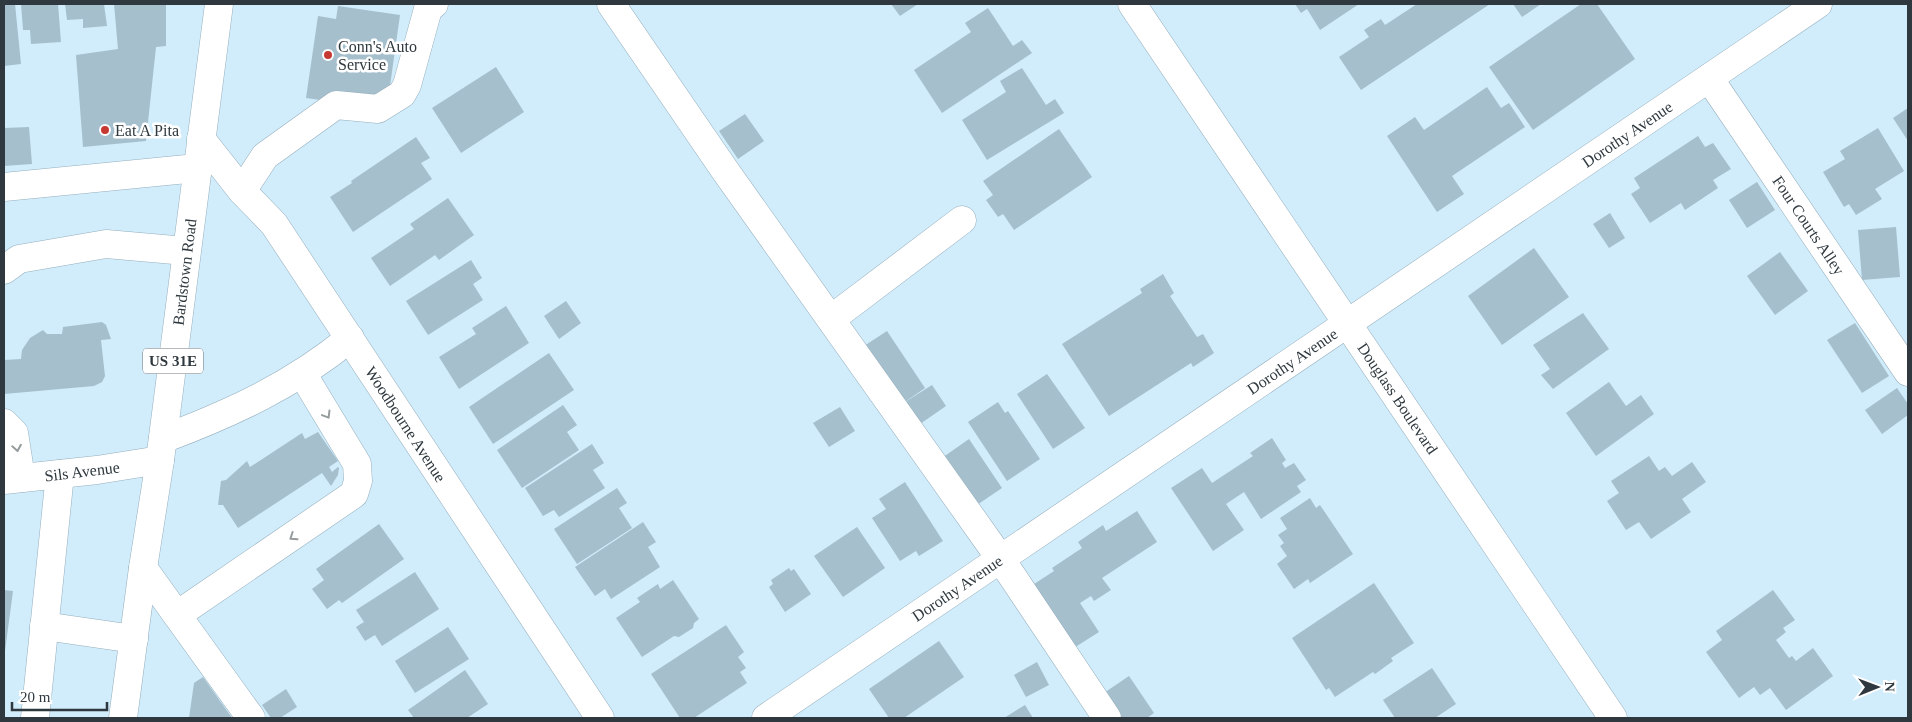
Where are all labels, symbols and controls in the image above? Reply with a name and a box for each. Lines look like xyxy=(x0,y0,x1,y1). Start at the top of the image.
place label: Conn's Auto Service xyxy=(338,38,417,73)
marker: Conn's Auto Service xyxy=(322,49,334,61)
street label: Dorothy Avenue xyxy=(1579,98,1676,172)
place label: Eat A Pita xyxy=(115,122,179,139)
marker: Eat A Pita xyxy=(99,124,111,136)
street label: Four Courts Alley xyxy=(1768,173,1848,278)
street label: Bardstown Road xyxy=(170,218,199,326)
street label: Dorothy Avenue xyxy=(1244,325,1341,399)
street label: Douglass Boulevard xyxy=(1353,340,1441,458)
road number: US 31E xyxy=(143,348,203,374)
street label: Woodbourne Avenue xyxy=(362,363,449,485)
one-way arrow xyxy=(321,409,331,418)
one-way arrow xyxy=(11,444,21,453)
street label: Sils Avenue xyxy=(43,458,121,485)
one-way arrow xyxy=(289,530,298,540)
street label: Dorothy Avenue xyxy=(909,552,1006,626)
north arrow xyxy=(1852,662,1902,712)
scale bar xyxy=(12,680,108,712)
text: N xyxy=(1882,682,1897,692)
text: 20 m xyxy=(20,689,51,705)

